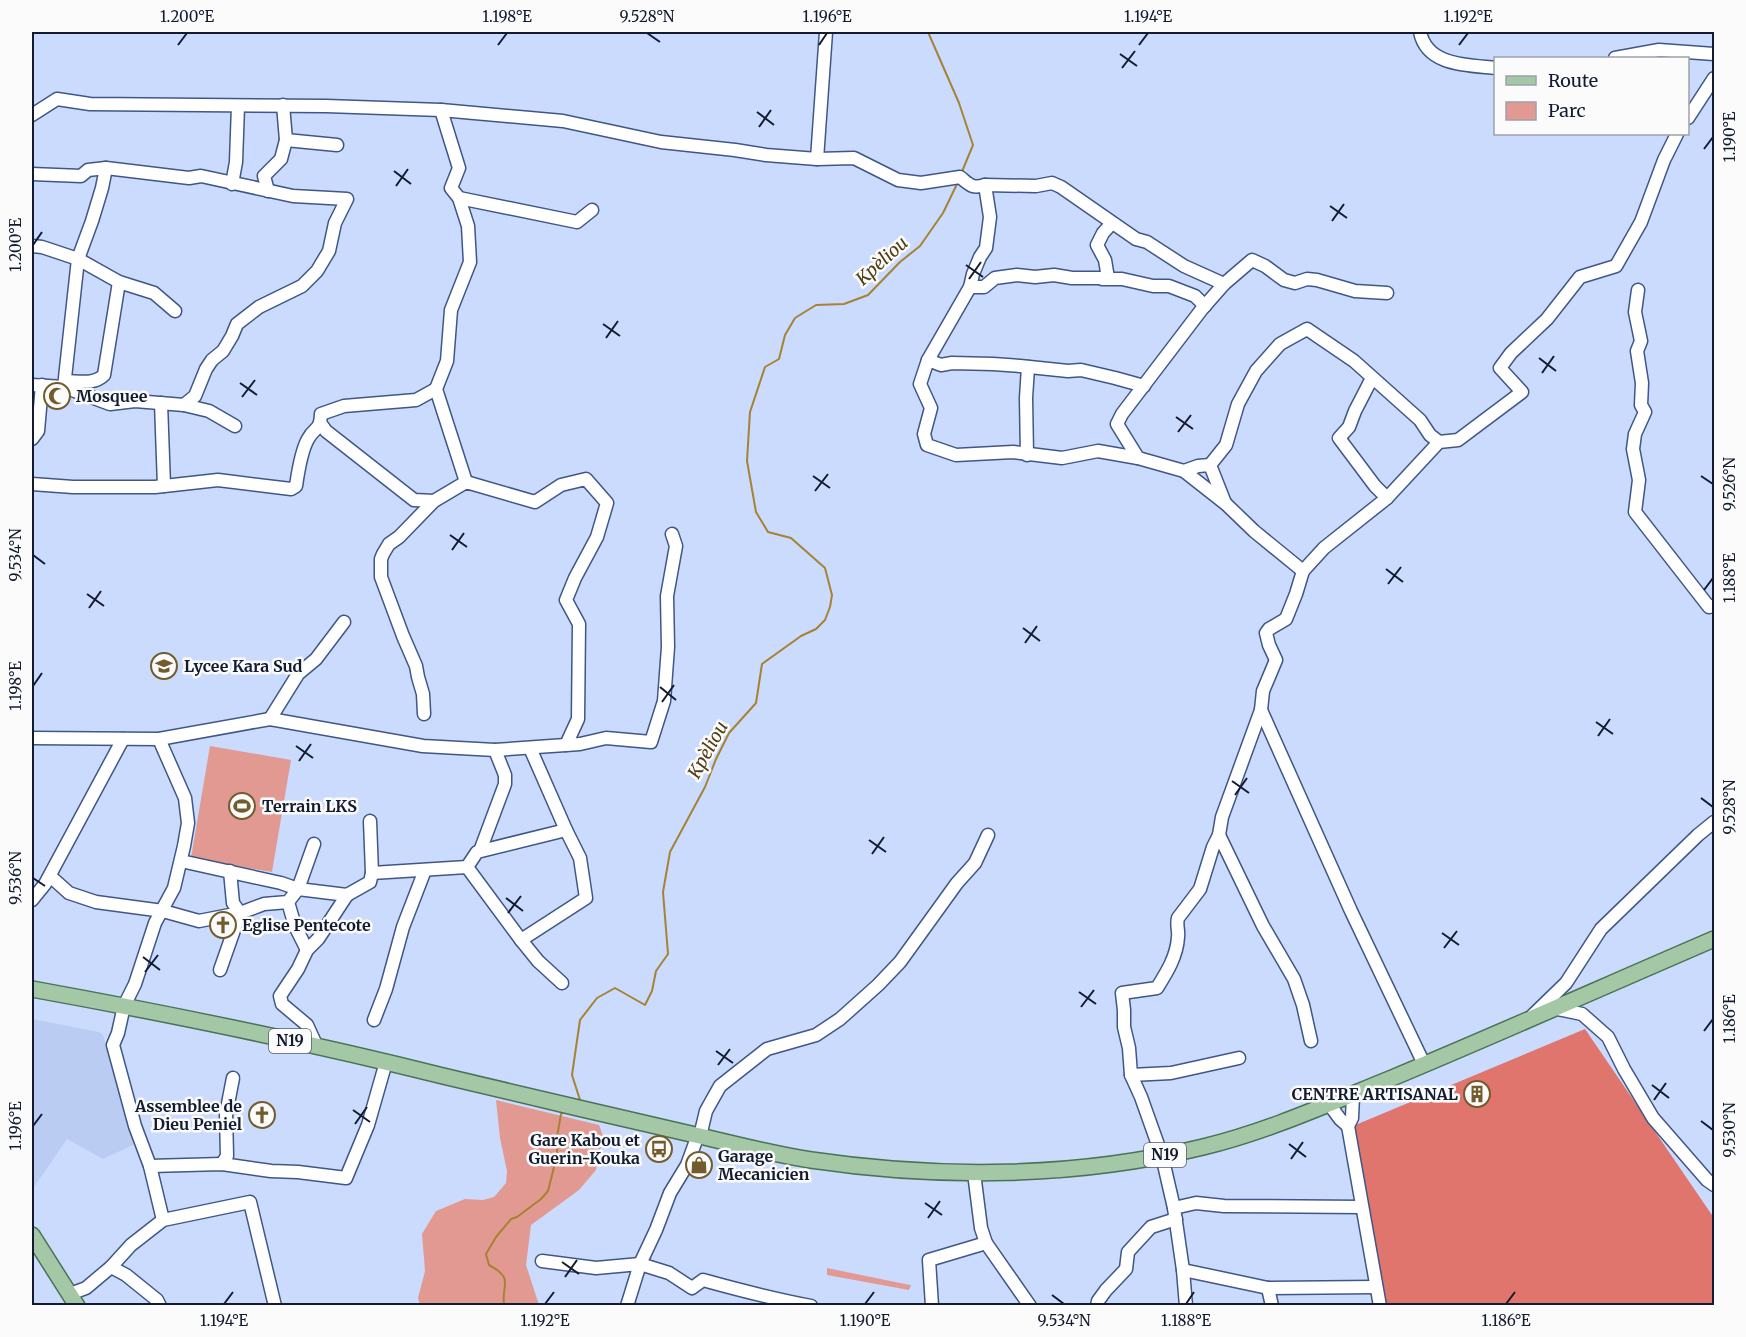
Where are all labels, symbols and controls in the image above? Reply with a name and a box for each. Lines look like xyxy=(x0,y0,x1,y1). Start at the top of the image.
text: 1.200°E xyxy=(160,7,215,26)
text: 1.198°E xyxy=(482,7,532,26)
text: 9.528°N xyxy=(620,7,675,26)
text: 1.196°E xyxy=(802,7,852,26)
text: 1.194°E xyxy=(1124,7,1173,26)
text: 1.192°E xyxy=(1443,7,1493,26)
legend xyxy=(1494,57,1689,135)
text: Route xyxy=(1548,69,1598,92)
text: Parc xyxy=(1548,99,1586,122)
text: 1.190°E xyxy=(1720,111,1739,162)
text: 1.200°E xyxy=(6,217,25,272)
water label: Kpèliou xyxy=(850,231,912,291)
mosque icon: Mosquee xyxy=(42,381,72,411)
place label: Mosquee xyxy=(76,386,148,406)
text: 9.526°N xyxy=(1720,457,1739,511)
text: 9.534°N xyxy=(6,528,25,582)
text: 1.188°E xyxy=(1720,553,1739,603)
school or university icon: Lycee Kara Sud xyxy=(149,651,179,681)
place label: Lycee Kara Sud xyxy=(184,656,303,676)
text: 1.198°E xyxy=(6,661,25,711)
water label: Kpèliou xyxy=(682,717,733,783)
text: 9.528°N xyxy=(1720,779,1739,834)
sports icon: Terrain LKS xyxy=(227,791,257,821)
place label: Terrain LKS xyxy=(262,796,357,816)
text: 9.536°N xyxy=(6,851,25,905)
church icon: Eglise Pentecote xyxy=(208,910,238,940)
place label: Eglise Pentecote xyxy=(242,915,371,935)
text: 1.186°E xyxy=(1720,994,1739,1044)
road number: N19 xyxy=(269,1029,311,1053)
building icon: CENTRE ARTISANAL xyxy=(1462,1079,1492,1109)
place label: CENTRE ARTISANAL xyxy=(1292,1084,1458,1104)
place label: Assemblee de Dieu Peniel xyxy=(134,1096,242,1134)
church icon: Assemblee de Dieu Peniel xyxy=(247,1100,277,1130)
text: 1.196°E xyxy=(6,1101,25,1151)
text: 9.530°N xyxy=(1720,1102,1739,1158)
place label: Gare Kabou et Guerin-Kouka xyxy=(528,1130,641,1168)
bus stop icon: Gare Kabou et Guerin-Kouka xyxy=(644,1134,674,1164)
road number: N19 xyxy=(1144,1143,1186,1167)
place label: Garage Mecanicien xyxy=(718,1146,809,1184)
shop icon: Garage Mecanicien xyxy=(684,1150,714,1180)
text: 1.194°E xyxy=(200,1311,249,1330)
text: 1.192°E xyxy=(520,1311,570,1330)
text: 1.190°E xyxy=(840,1311,891,1330)
text: 9.534°N xyxy=(1037,1311,1091,1330)
text: 1.188°E xyxy=(1161,1311,1211,1330)
text: 1.186°E xyxy=(1481,1311,1531,1330)

